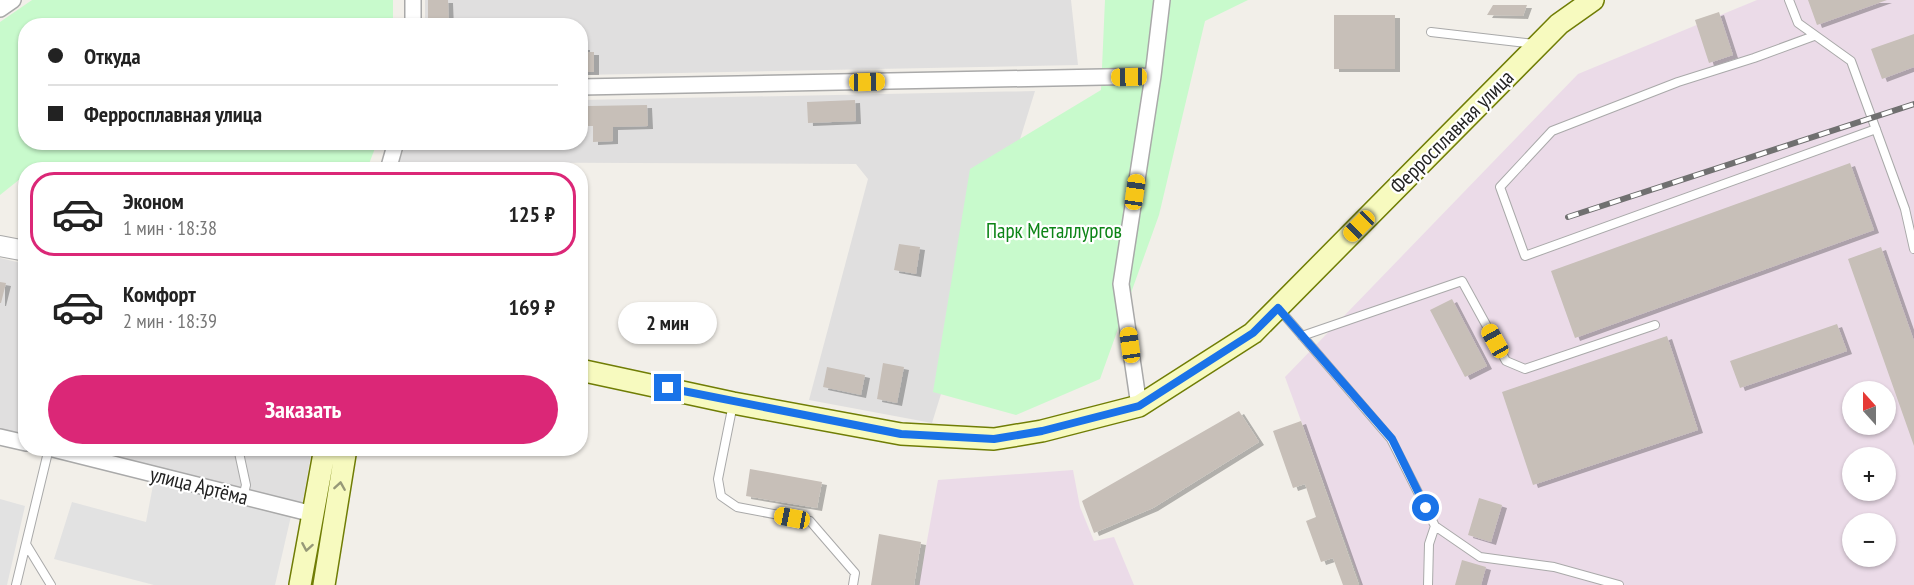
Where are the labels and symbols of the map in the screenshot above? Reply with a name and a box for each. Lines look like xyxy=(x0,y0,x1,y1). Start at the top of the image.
street label: Ферросплавная улица xyxy=(1384,64,1519,199)
car xyxy=(1111,68,1147,86)
car xyxy=(849,73,885,91)
car xyxy=(1124,173,1146,211)
car xyxy=(1340,207,1378,245)
park label: Парк Металлургов xyxy=(986,217,1122,244)
callout: 2 мин xyxy=(618,301,718,343)
car xyxy=(1478,321,1512,361)
car xyxy=(1119,326,1141,364)
route end xyxy=(654,374,681,401)
north arrow xyxy=(1842,381,1896,435)
street label: улица Артёма xyxy=(147,460,251,511)
one-way arrow xyxy=(333,481,346,491)
route start xyxy=(1412,494,1439,521)
car xyxy=(773,506,811,530)
one-way arrow xyxy=(301,542,314,552)

